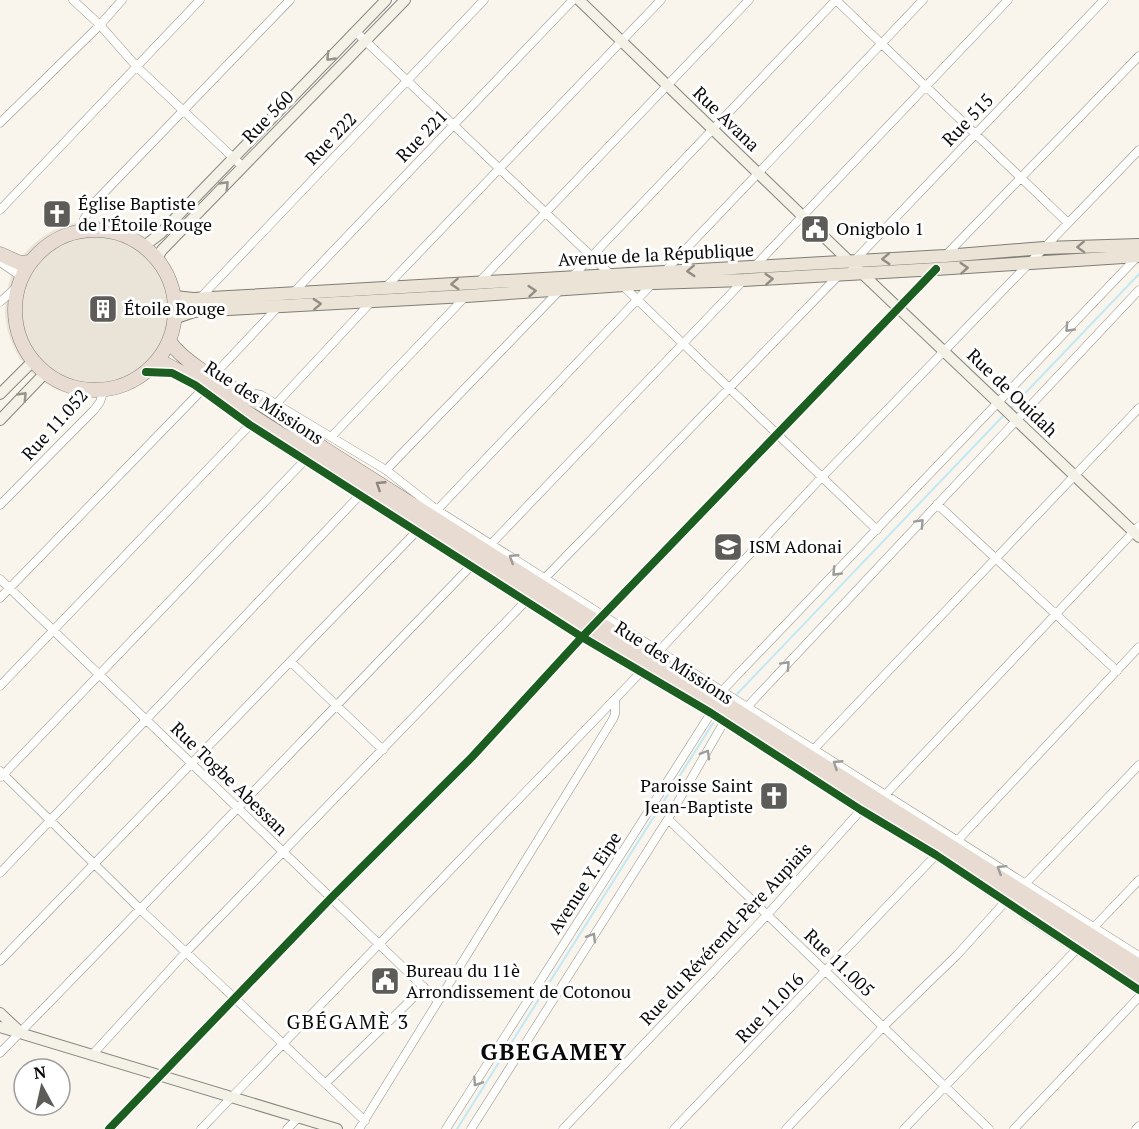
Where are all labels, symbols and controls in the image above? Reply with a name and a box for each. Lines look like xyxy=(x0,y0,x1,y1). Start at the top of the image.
one-way arrow xyxy=(327,49,338,60)
street label: Rue Avana xyxy=(688,81,765,156)
street label: Rue 560 xyxy=(236,85,298,148)
street label: Rue 515 xyxy=(936,88,998,151)
street label: Rue 221 xyxy=(390,104,452,167)
street label: Rue 222 xyxy=(299,107,361,170)
one-way arrow xyxy=(218,181,229,192)
place label: Église Baptiste de l'Étoile Rouge xyxy=(78,191,212,236)
church icon: Église Baptiste de l'Étoile Rouge xyxy=(41,198,73,230)
public building icon: Onigbolo 1 xyxy=(799,213,831,245)
place label: Onigbolo 1 xyxy=(836,216,924,240)
street label: Avenue de la République xyxy=(557,237,755,271)
one-way arrow xyxy=(1076,240,1085,253)
one-way arrow xyxy=(881,253,890,266)
one-way arrow xyxy=(959,261,968,274)
one-way arrow xyxy=(687,264,696,277)
one-way arrow xyxy=(765,273,774,286)
one-way arrow xyxy=(450,278,459,291)
one-way arrow xyxy=(528,285,537,298)
building icon: Étoile Rouge xyxy=(87,293,119,325)
place label: Étoile Rouge xyxy=(124,296,225,320)
one-way arrow xyxy=(312,298,321,311)
one-way arrow xyxy=(1065,322,1076,332)
street label: Rue de Ouidah xyxy=(962,343,1064,442)
street label: Rue des Missions xyxy=(201,355,328,450)
street label: Rue 11.052 xyxy=(16,384,93,465)
one-way arrow xyxy=(15,393,26,404)
one-way arrow xyxy=(376,481,387,492)
one-way arrow xyxy=(912,519,923,530)
school or university icon: ISM Adonai xyxy=(712,531,744,563)
place label: ISM Adonai xyxy=(749,534,842,558)
one-way arrow xyxy=(509,553,519,565)
one-way arrow xyxy=(832,566,843,576)
street label: Rue des Missions xyxy=(611,615,738,710)
one-way arrow xyxy=(779,661,790,672)
street label: Rue Togbe Abessan xyxy=(166,716,294,841)
one-way arrow xyxy=(698,750,710,760)
one-way arrow xyxy=(833,759,843,771)
place label: Paroisse Saint Jean-Baptiste xyxy=(640,773,753,818)
church icon: Paroisse Saint Jean-Baptiste xyxy=(758,780,790,812)
street label: Avenue Y. Eipe xyxy=(542,827,626,938)
street label: Rue du Révérend-Père Aupiais xyxy=(634,837,816,1030)
one-way arrow xyxy=(997,864,1007,876)
street label: Rue 11.005 xyxy=(800,923,880,1002)
one-way arrow xyxy=(584,933,595,944)
place label: Bureau du 11è Arrondissement de Cotonou xyxy=(406,958,631,1003)
public building icon: Bureau du 11è Arrondissement de Cotonou xyxy=(369,965,401,997)
street label: Rue 11.016 xyxy=(730,967,809,1047)
district label: GBÉGAMÈ 3 xyxy=(286,1008,410,1035)
district label: GBEGAMEY xyxy=(480,1035,628,1067)
north arrow xyxy=(12,1057,72,1117)
text: N xyxy=(32,1060,47,1084)
one-way arrow xyxy=(473,1075,484,1086)

